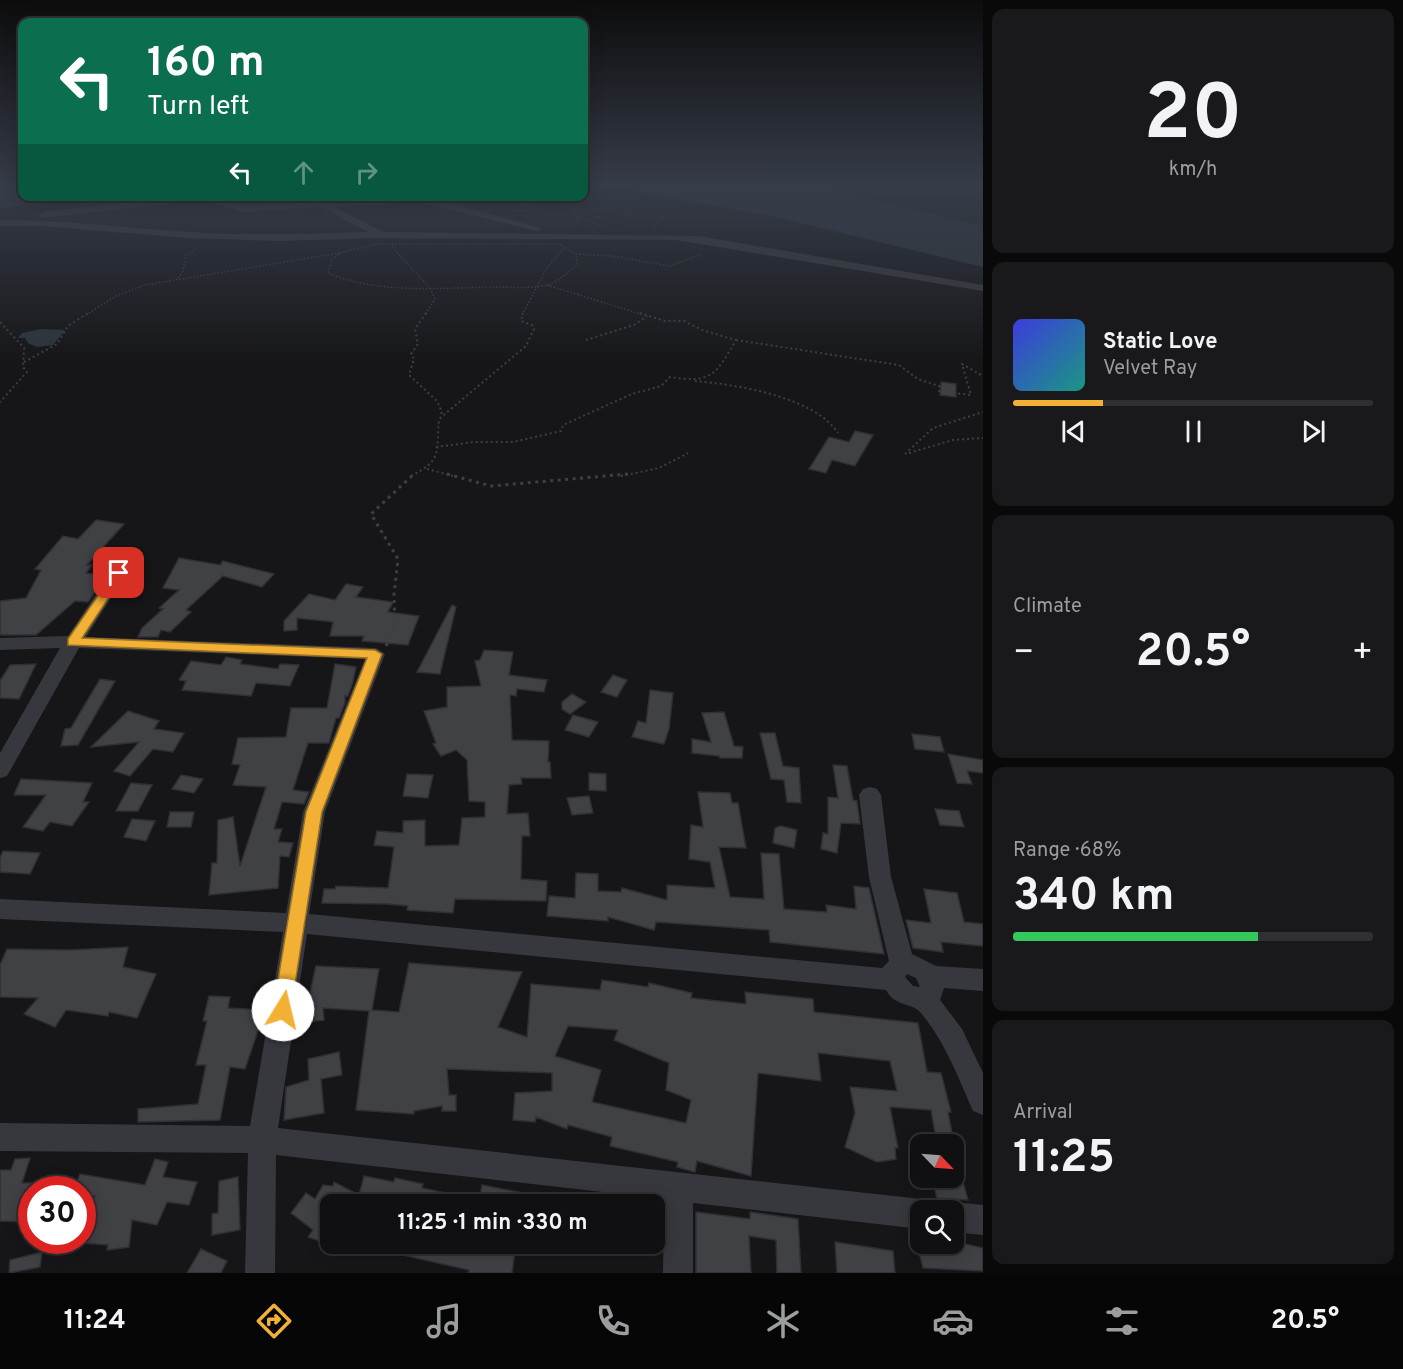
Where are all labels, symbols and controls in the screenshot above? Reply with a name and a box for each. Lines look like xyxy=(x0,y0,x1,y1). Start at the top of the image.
text: 160 m xyxy=(147,38,265,91)
icon: left xyxy=(48,42,126,120)
text: 20 xyxy=(1144,68,1242,167)
text: Turn left xyxy=(147,90,249,124)
icon: left xyxy=(224,156,257,189)
icon: ahead xyxy=(287,156,320,189)
icon: right xyxy=(350,156,383,189)
text: km/h xyxy=(1169,157,1217,183)
text: Static Love xyxy=(1103,329,1217,356)
text: Velvet Ray xyxy=(1103,356,1197,382)
icon: previous xyxy=(1057,415,1090,448)
icon: pause xyxy=(1177,415,1210,448)
icon: next xyxy=(1297,415,1330,448)
pin xyxy=(93,547,144,598)
icon: arrive xyxy=(102,556,135,589)
text: Climate xyxy=(1013,594,1082,620)
text: 20.5° xyxy=(1136,625,1250,682)
text: − xyxy=(1013,633,1034,675)
text: + xyxy=(1352,633,1373,675)
text: Range · 68% xyxy=(1013,838,1121,864)
text: 340 km xyxy=(1013,869,1174,926)
position arrow xyxy=(251,978,315,1042)
text: Arrival xyxy=(1013,1100,1073,1126)
text: 11:25 xyxy=(1013,1131,1115,1188)
north arrow xyxy=(910,1134,964,1188)
map controls xyxy=(910,1134,964,1254)
speed limit sign: 30 xyxy=(18,1176,96,1254)
button: search xyxy=(910,1200,964,1254)
text: 11:25 · 1 min · 330 m xyxy=(398,1210,587,1237)
icon: directions xyxy=(253,1300,295,1342)
icon: music xyxy=(423,1300,465,1342)
icon: phone xyxy=(592,1300,634,1342)
icon: climate xyxy=(762,1300,804,1342)
icon: car xyxy=(932,1300,974,1342)
icon: filters xyxy=(1101,1300,1143,1342)
text: 11:24 xyxy=(64,1304,126,1338)
text: 20.5° xyxy=(1271,1304,1339,1338)

